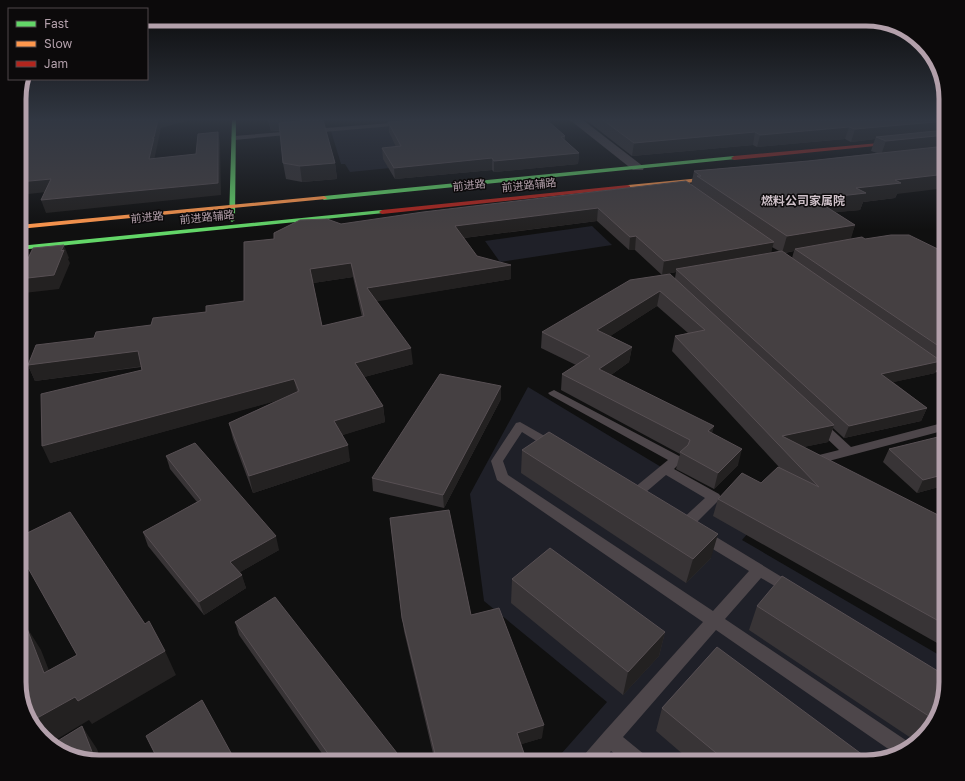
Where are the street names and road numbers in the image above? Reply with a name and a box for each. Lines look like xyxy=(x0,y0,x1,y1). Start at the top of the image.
street label: 前进路辅路 xyxy=(501,175,557,194)
street label: 前进路 xyxy=(452,176,486,193)
street label: 前进路辅路 xyxy=(179,207,235,226)
street label: 前进路 xyxy=(130,208,164,225)

